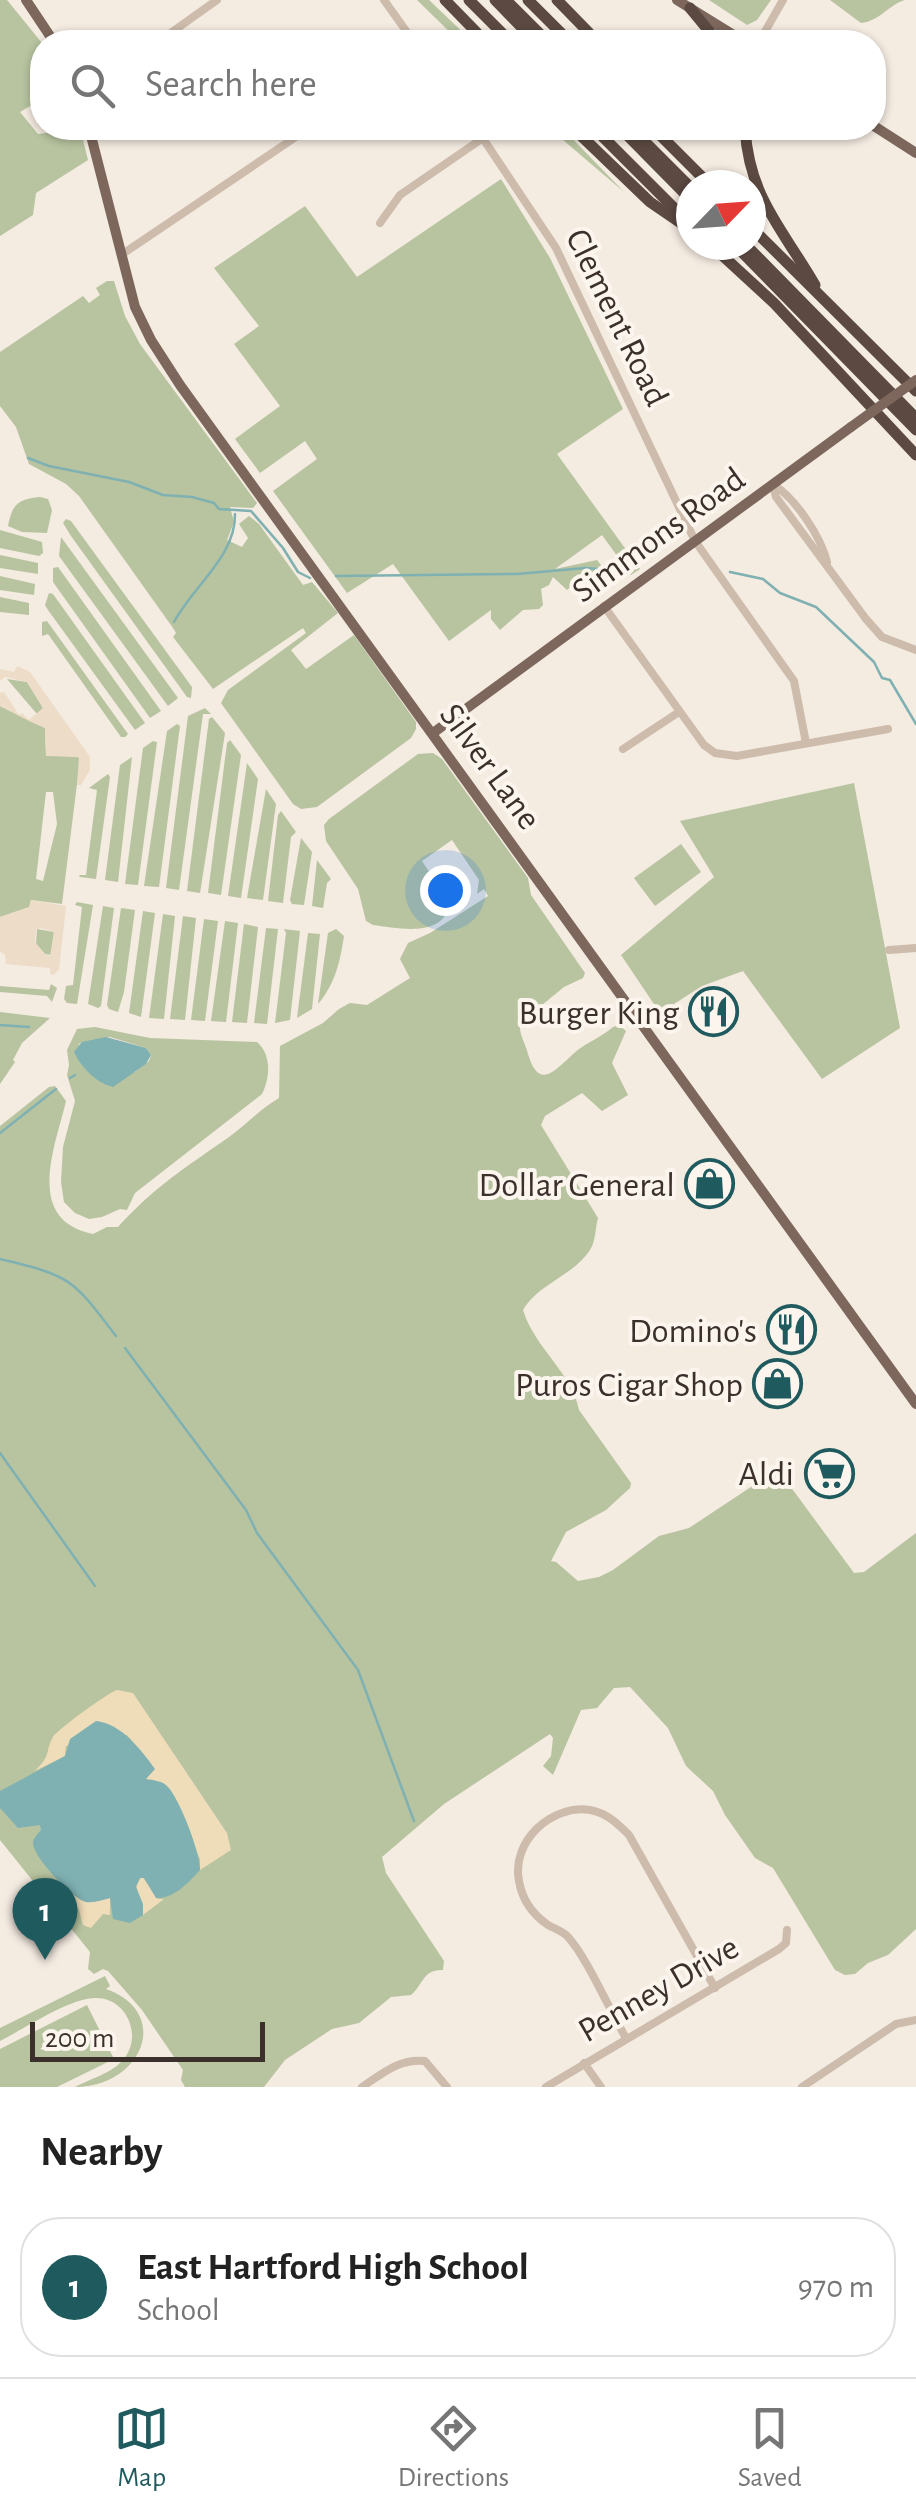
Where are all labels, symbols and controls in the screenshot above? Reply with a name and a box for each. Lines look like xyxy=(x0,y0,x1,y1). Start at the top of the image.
search box xyxy=(30,30,886,140)
icon: search xyxy=(65,58,120,113)
text: Search here xyxy=(145,66,317,104)
north arrow xyxy=(676,170,766,260)
street label: Clement Road xyxy=(559,224,674,411)
street label: Simmons Road xyxy=(566,461,752,609)
street label: Silver Lane xyxy=(433,698,547,836)
your location xyxy=(420,865,471,916)
restaurant icon: Burger King xyxy=(688,986,740,1038)
place label: Burger King xyxy=(518,996,679,1031)
shop icon: Dollar General xyxy=(684,1158,736,1210)
place label: Dollar General xyxy=(479,1168,675,1203)
restaurant icon: Domino's xyxy=(766,1304,818,1356)
place label: Domino's xyxy=(629,1314,757,1349)
shop icon: Puros Cigar Shop xyxy=(752,1358,804,1410)
place label: Puros Cigar Shop xyxy=(515,1368,743,1403)
supermarket icon: Aldi xyxy=(803,1447,855,1499)
place label: Aldi xyxy=(739,1457,794,1492)
pin: 1 xyxy=(12,1878,78,1960)
street label: Penney Drive xyxy=(573,1930,745,2049)
scale bar xyxy=(30,2017,265,2062)
text: 200 m xyxy=(45,2025,114,2053)
text: Nearby xyxy=(40,2131,163,2173)
text: East Hartford High School xyxy=(137,2249,529,2287)
text: 1 xyxy=(69,2271,80,2303)
text: 970 m xyxy=(798,2271,874,2303)
text: School xyxy=(137,2294,220,2326)
tab: Map xyxy=(114,2401,169,2495)
tab: Directions xyxy=(398,2401,509,2495)
tab: Saved xyxy=(738,2401,802,2495)

